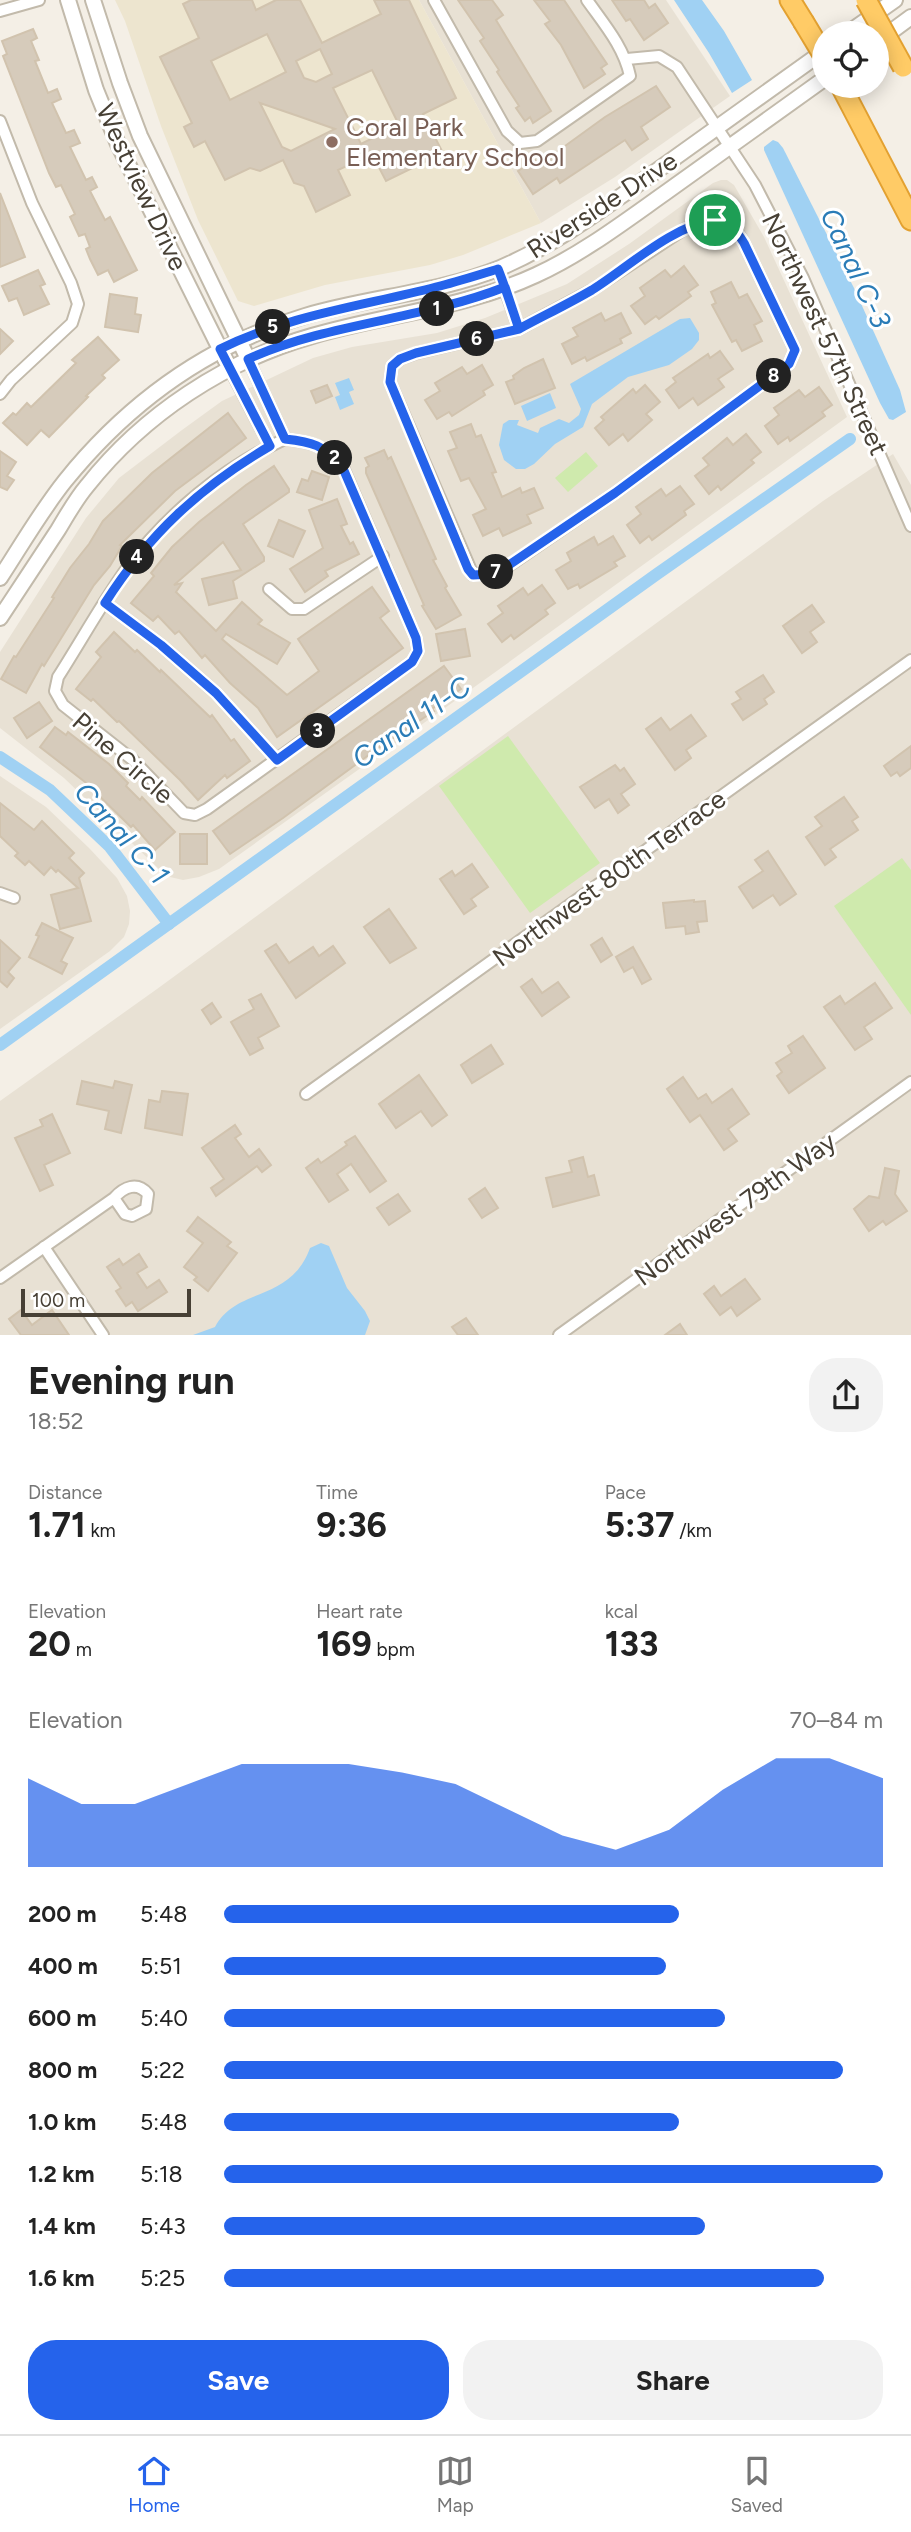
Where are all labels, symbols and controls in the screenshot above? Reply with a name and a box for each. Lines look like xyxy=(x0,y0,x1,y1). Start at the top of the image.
map controls xyxy=(812,21,889,98)
button: locate xyxy=(812,21,889,98)
street label: Westview Drive xyxy=(89,99,195,275)
place label: Coral Park Elementary School xyxy=(346,111,564,173)
marker: Coral Park Elementary School xyxy=(324,134,340,150)
street label: Riverside Drive xyxy=(521,145,683,265)
pin xyxy=(685,190,745,250)
icon: arrive xyxy=(696,201,734,239)
water label: Canal C-3 xyxy=(813,202,899,334)
street label: Northwest 57th Street xyxy=(755,208,895,460)
pin: 1 xyxy=(420,292,454,326)
text: 1 xyxy=(432,297,441,320)
pin: 5 xyxy=(256,310,290,344)
text: 5 xyxy=(267,315,278,338)
pin: 6 xyxy=(460,322,494,356)
text: 6 xyxy=(471,327,482,350)
pin: 8 xyxy=(756,358,792,394)
text: 8 xyxy=(768,364,779,387)
pin: 2 xyxy=(318,440,352,476)
text: 2 xyxy=(329,446,340,469)
pin: 4 xyxy=(120,540,154,574)
text: 4 xyxy=(130,545,143,568)
pin: 7 xyxy=(478,554,514,590)
text: 7 xyxy=(490,560,501,583)
water label: Canal 11-C xyxy=(345,668,477,775)
street label: Pine Circle xyxy=(66,705,180,811)
pin: 3 xyxy=(300,714,336,748)
text: 3 xyxy=(312,719,323,742)
water label: Canal C-1 xyxy=(67,775,177,891)
street label: Northwest 80th Terrace xyxy=(486,783,732,973)
street label: Northwest 79th Way xyxy=(628,1125,842,1293)
scale bar xyxy=(21,1286,191,1318)
text: 100 m xyxy=(32,1289,85,1312)
text: Evening run xyxy=(28,1358,235,1404)
button: share xyxy=(809,1358,883,1432)
text: 18:52 xyxy=(28,1407,84,1435)
text: Distance xyxy=(28,1481,102,1504)
text: Time xyxy=(316,1481,358,1504)
text: Pace xyxy=(605,1481,646,1504)
text: 1.71 xyxy=(28,1504,86,1546)
text: 9:36 xyxy=(316,1504,387,1546)
text: 5:37 xyxy=(605,1504,674,1546)
text: km xyxy=(86,1519,116,1542)
text: /km xyxy=(674,1519,712,1542)
text: Elevation xyxy=(28,1600,106,1623)
text: Heart rate xyxy=(316,1600,403,1623)
text: kcal xyxy=(605,1600,638,1623)
text: 20 xyxy=(28,1623,71,1665)
text: 169 xyxy=(316,1623,372,1665)
text: 133 xyxy=(605,1623,658,1665)
text: m xyxy=(71,1638,92,1661)
text: bpm xyxy=(372,1638,415,1661)
text: Elevation xyxy=(28,1706,123,1734)
text: 70–84 m xyxy=(790,1706,883,1734)
text: 200 m xyxy=(28,1900,97,1928)
text: 5:48 xyxy=(140,1900,187,1928)
text: 400 m xyxy=(28,1952,98,1980)
text: 5:51 xyxy=(140,1952,182,1980)
text: 600 m xyxy=(28,2004,97,2032)
text: 5:40 xyxy=(140,2004,188,2032)
text: 800 m xyxy=(28,2056,97,2084)
text: 5:22 xyxy=(140,2056,185,2084)
text: 1.0 km xyxy=(28,2108,96,2136)
text: 5:48 xyxy=(140,2108,187,2136)
text: 1.2 km xyxy=(28,2160,95,2188)
text: 5:18 xyxy=(140,2160,183,2188)
text: 1.4 km xyxy=(28,2212,96,2240)
text: 5:43 xyxy=(140,2212,186,2240)
text: 1.6 km xyxy=(28,2264,95,2292)
text: 5:25 xyxy=(140,2264,185,2292)
button: Save xyxy=(28,2340,449,2420)
button: Share xyxy=(463,2340,883,2420)
tab: Home xyxy=(128,2452,180,2517)
tab: Map xyxy=(436,2452,474,2517)
tab: Saved xyxy=(730,2452,783,2517)

